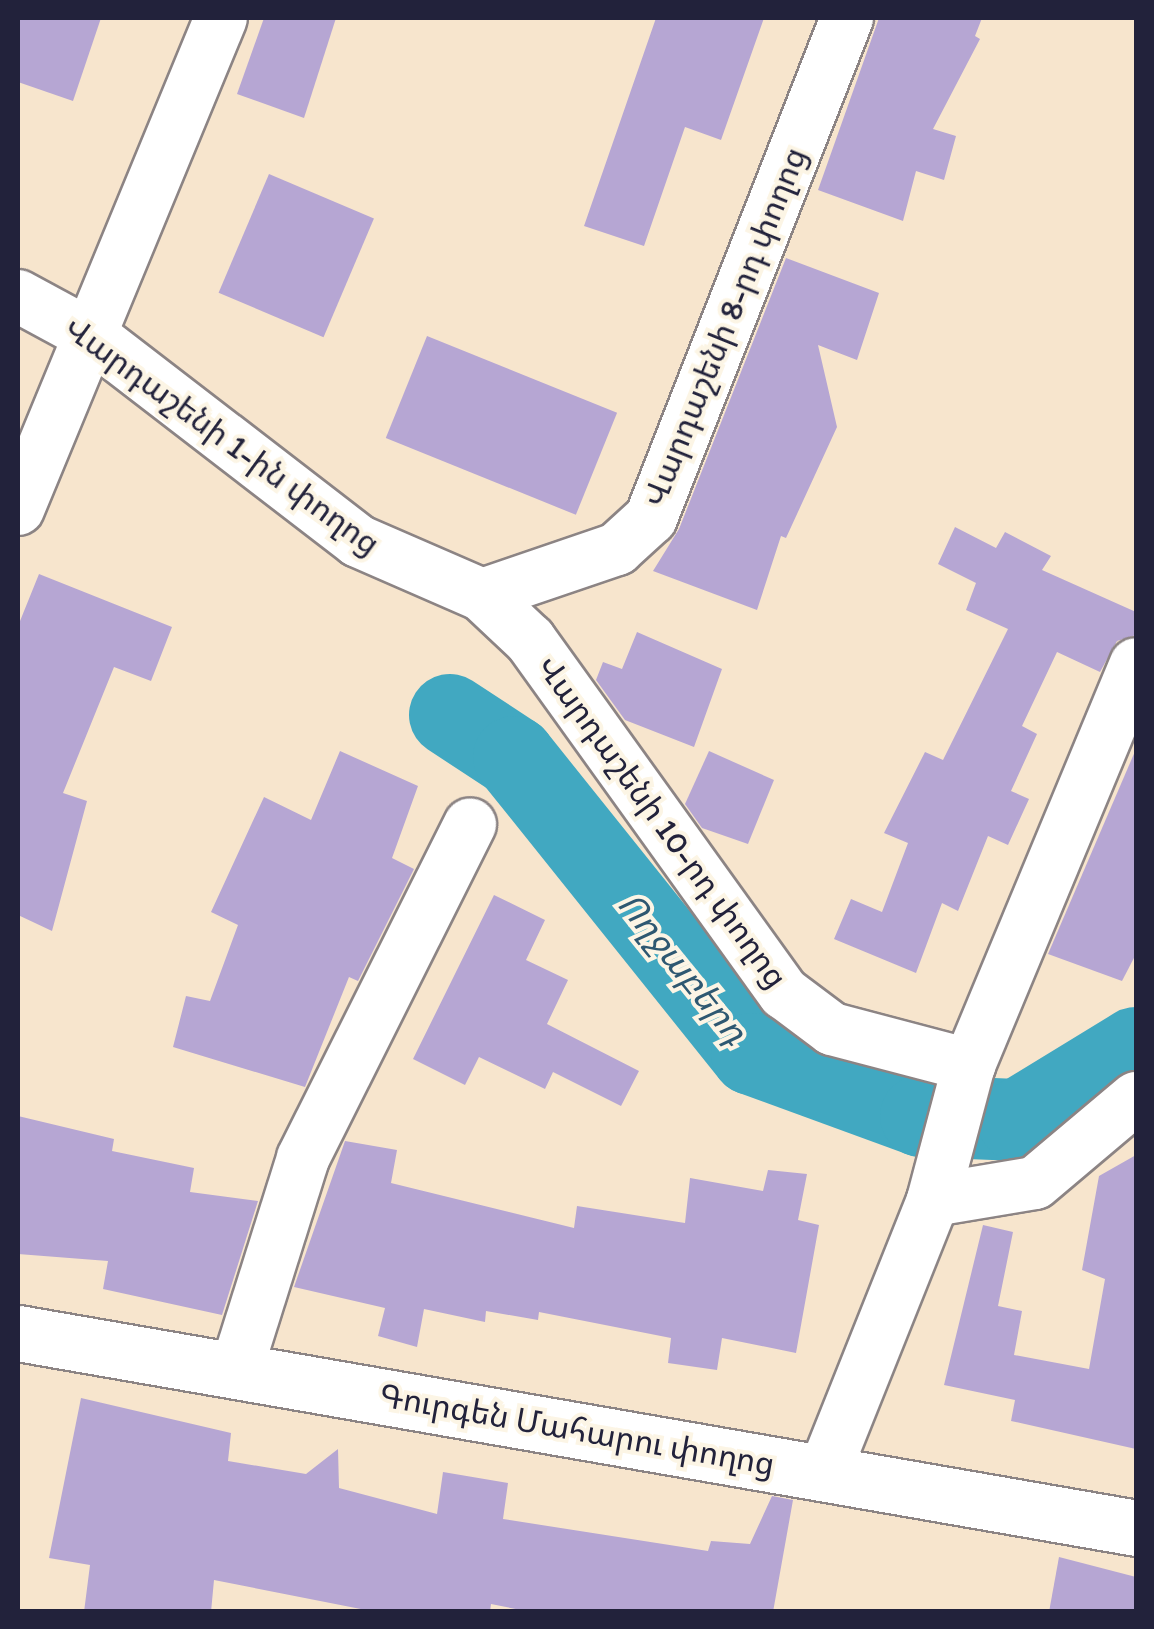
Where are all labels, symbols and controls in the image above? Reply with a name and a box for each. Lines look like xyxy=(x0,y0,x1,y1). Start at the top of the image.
street label: Վարդաշենի 8-րդ փողոց xyxy=(635,142,815,512)
street label: Վարդաշենի 1-ին փողոց xyxy=(57,309,387,563)
street label: Վարդաշենի 10-րդ փողոց xyxy=(529,648,795,996)
water label: Ողջաբերդ xyxy=(609,884,757,1052)
street label: Գուրգեն Մահարու փողոց xyxy=(376,1376,778,1484)

